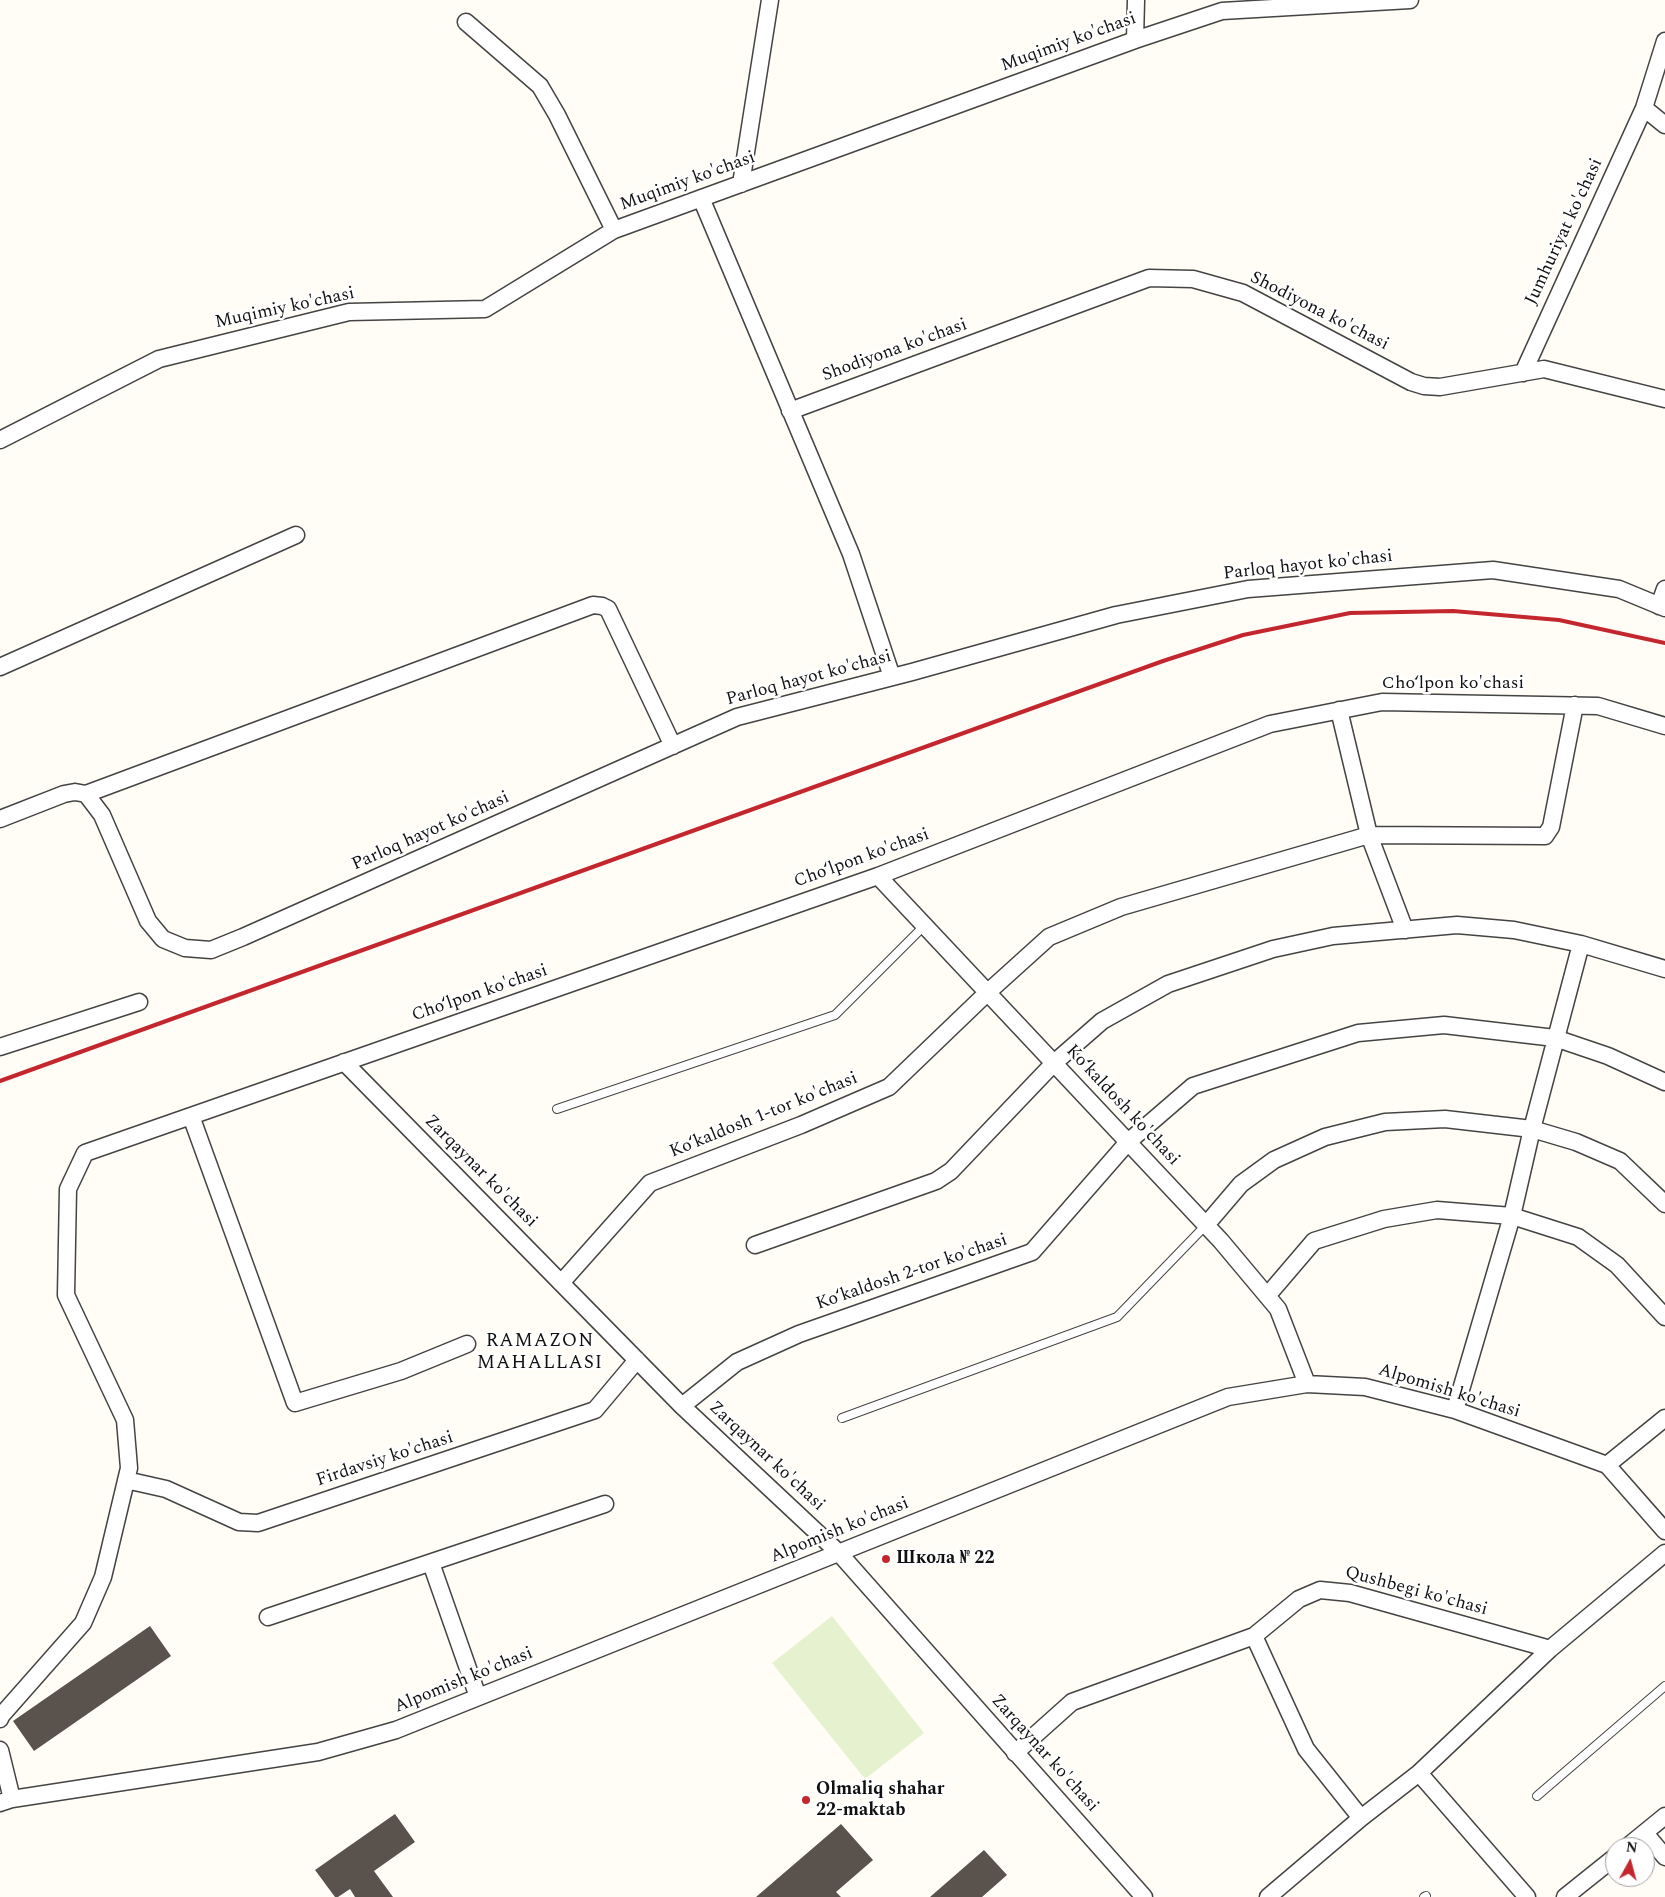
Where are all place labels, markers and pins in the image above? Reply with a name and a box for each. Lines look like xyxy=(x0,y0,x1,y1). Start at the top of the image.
place label: Школа № 22 xyxy=(896,1548,995,1570)
marker: Школа № 22 xyxy=(880,1553,892,1565)
place label: Olmaliq shahar 22-maktab xyxy=(816,1779,944,1822)
marker: Olmaliq shahar 22-maktab xyxy=(800,1794,812,1806)

